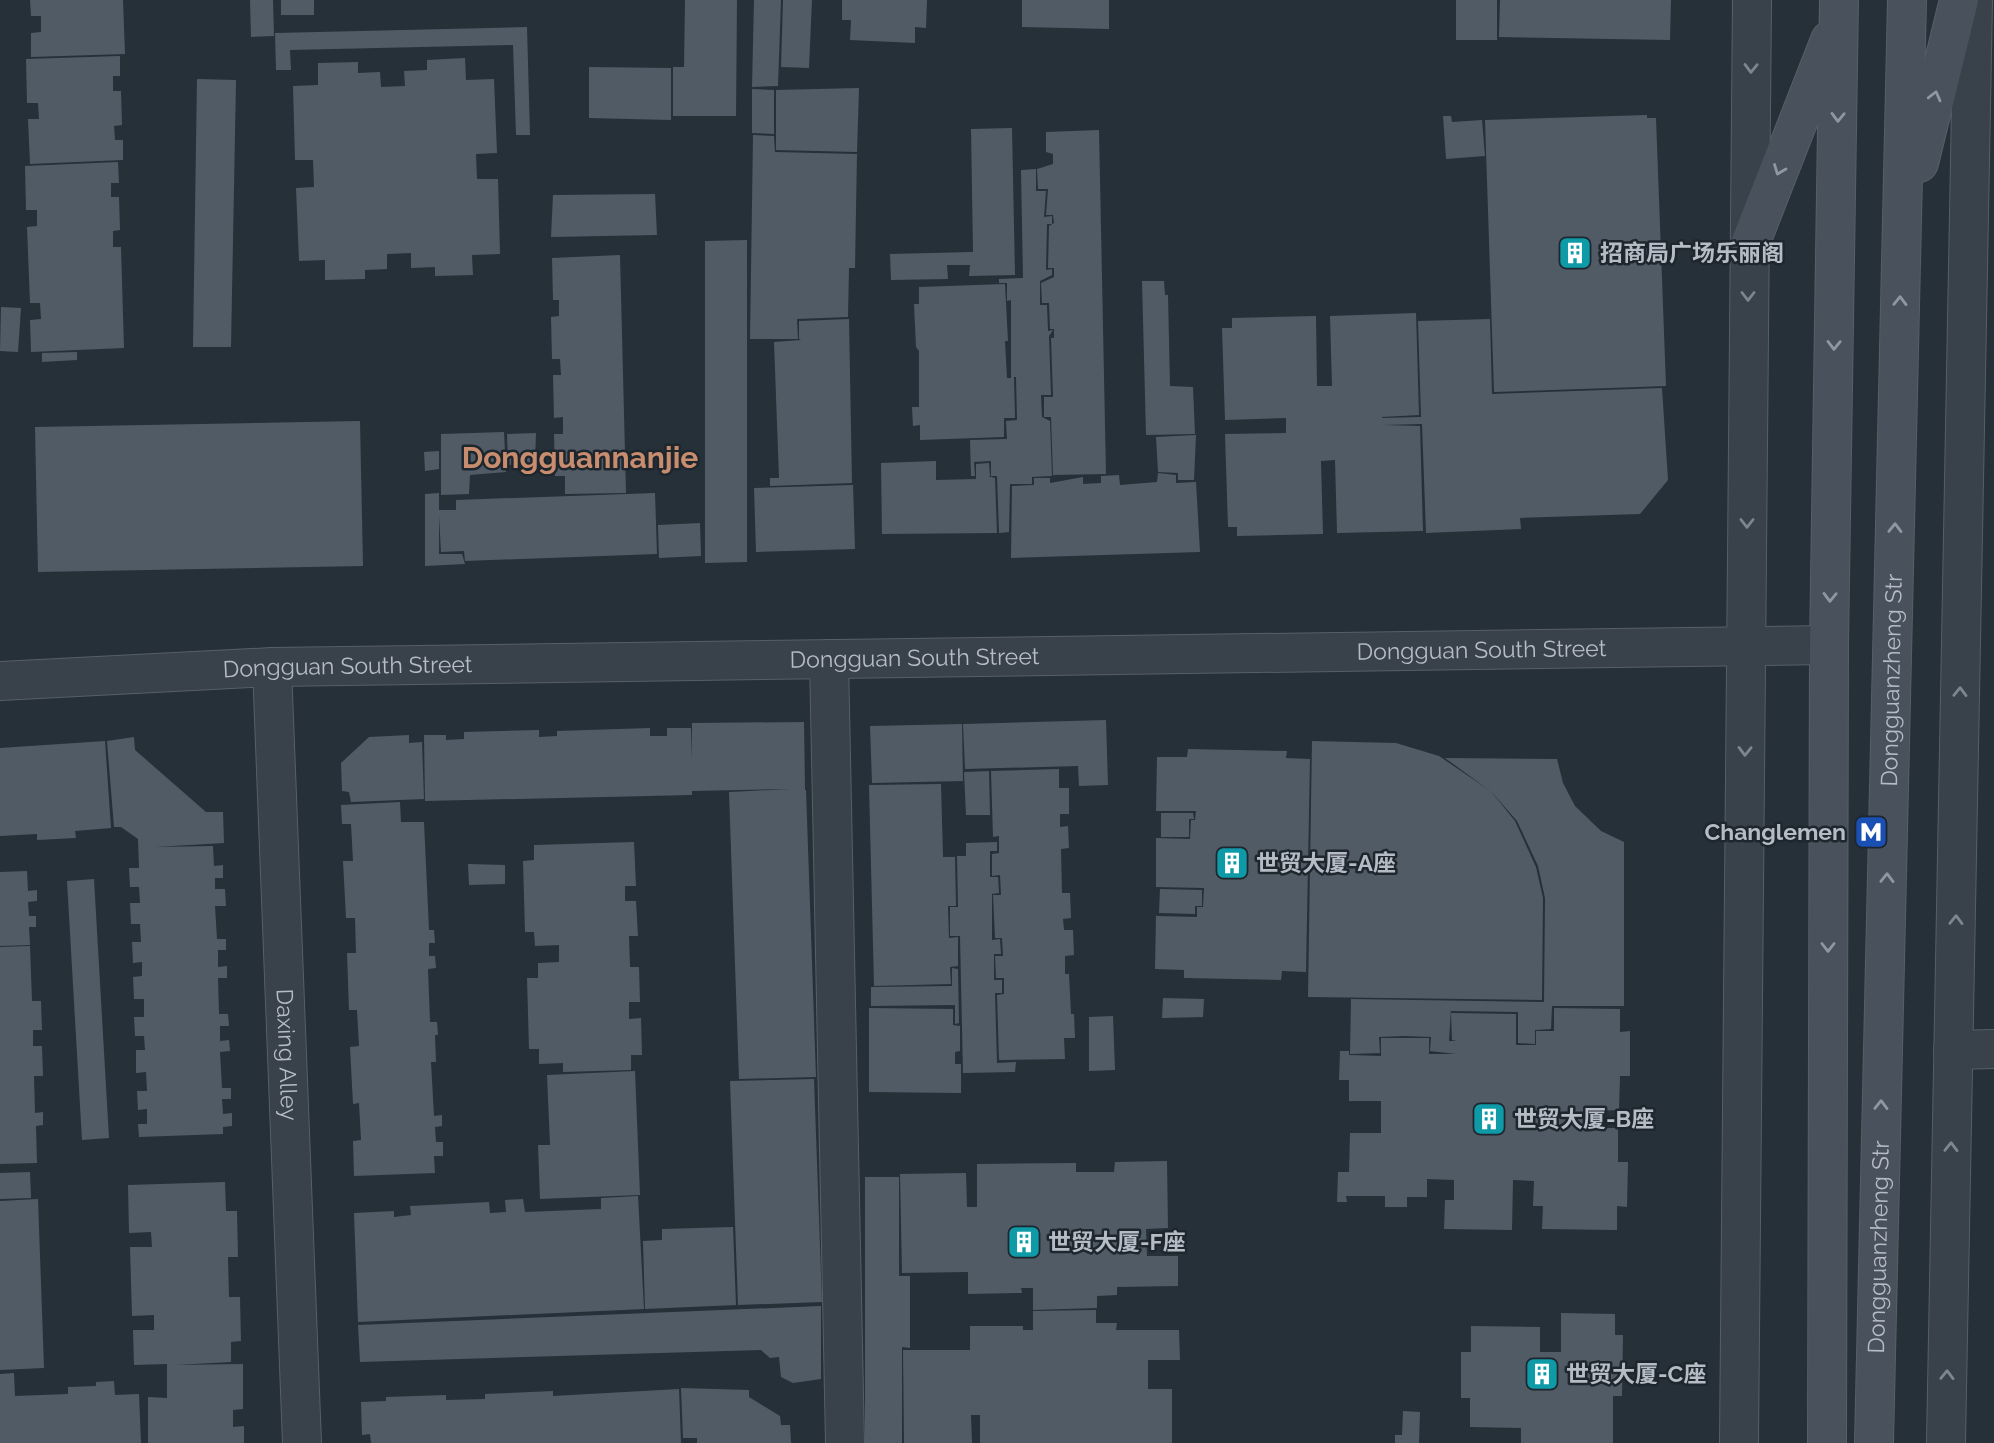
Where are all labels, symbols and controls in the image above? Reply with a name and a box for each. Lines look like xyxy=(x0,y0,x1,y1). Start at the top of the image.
one-way arrow xyxy=(1743,63,1759,74)
one-way arrow xyxy=(1927,90,1941,102)
one-way arrow xyxy=(1830,112,1845,123)
one-way arrow xyxy=(1773,164,1787,176)
building icon: 招商局广场乐丽阁 xyxy=(1556,234,1594,272)
place label: 招商局广场乐丽阁 xyxy=(1600,239,1784,266)
one-way arrow xyxy=(1740,291,1756,301)
one-way arrow xyxy=(1892,295,1908,305)
one-way arrow xyxy=(1826,340,1842,350)
district label: Dongguannanjie xyxy=(462,440,698,475)
one-way arrow xyxy=(1739,518,1755,529)
one-way arrow xyxy=(1887,522,1902,533)
street label: Dongguanzheng Str xyxy=(1875,573,1907,787)
one-way arrow xyxy=(1822,592,1838,602)
street label: Dongguan South Street xyxy=(1356,634,1607,665)
street label: Dongguan South Street xyxy=(790,642,1040,673)
street label: Dongguan South Street xyxy=(222,650,473,683)
one-way arrow xyxy=(1952,687,1968,697)
one-way arrow xyxy=(1737,746,1753,756)
metro station icon: Changlemen xyxy=(1852,813,1890,851)
place label: Changlemen xyxy=(1705,818,1846,845)
building icon: 世贸大厦-A座 xyxy=(1213,844,1251,882)
place label: 世贸大厦-A座 xyxy=(1256,849,1396,876)
one-way arrow xyxy=(1879,872,1894,883)
one-way arrow xyxy=(1948,914,1963,925)
one-way arrow xyxy=(1820,942,1836,952)
street label: Daxing Alley xyxy=(271,988,304,1121)
building icon: 世贸大厦-B座 xyxy=(1470,1100,1508,1138)
one-way arrow xyxy=(1874,1100,1889,1111)
place label: 世贸大厦-B座 xyxy=(1514,1105,1654,1132)
street label: Dongguanzheng Str xyxy=(1862,1140,1894,1354)
one-way arrow xyxy=(1944,1142,1959,1153)
building icon: 世贸大厦-F座 xyxy=(1005,1223,1043,1261)
place label: 世贸大厦-F座 xyxy=(1048,1228,1186,1255)
building icon: 世贸大厦-C座 xyxy=(1523,1355,1561,1393)
place label: 世贸大厦-C座 xyxy=(1566,1360,1706,1387)
one-way arrow xyxy=(1939,1369,1955,1380)

